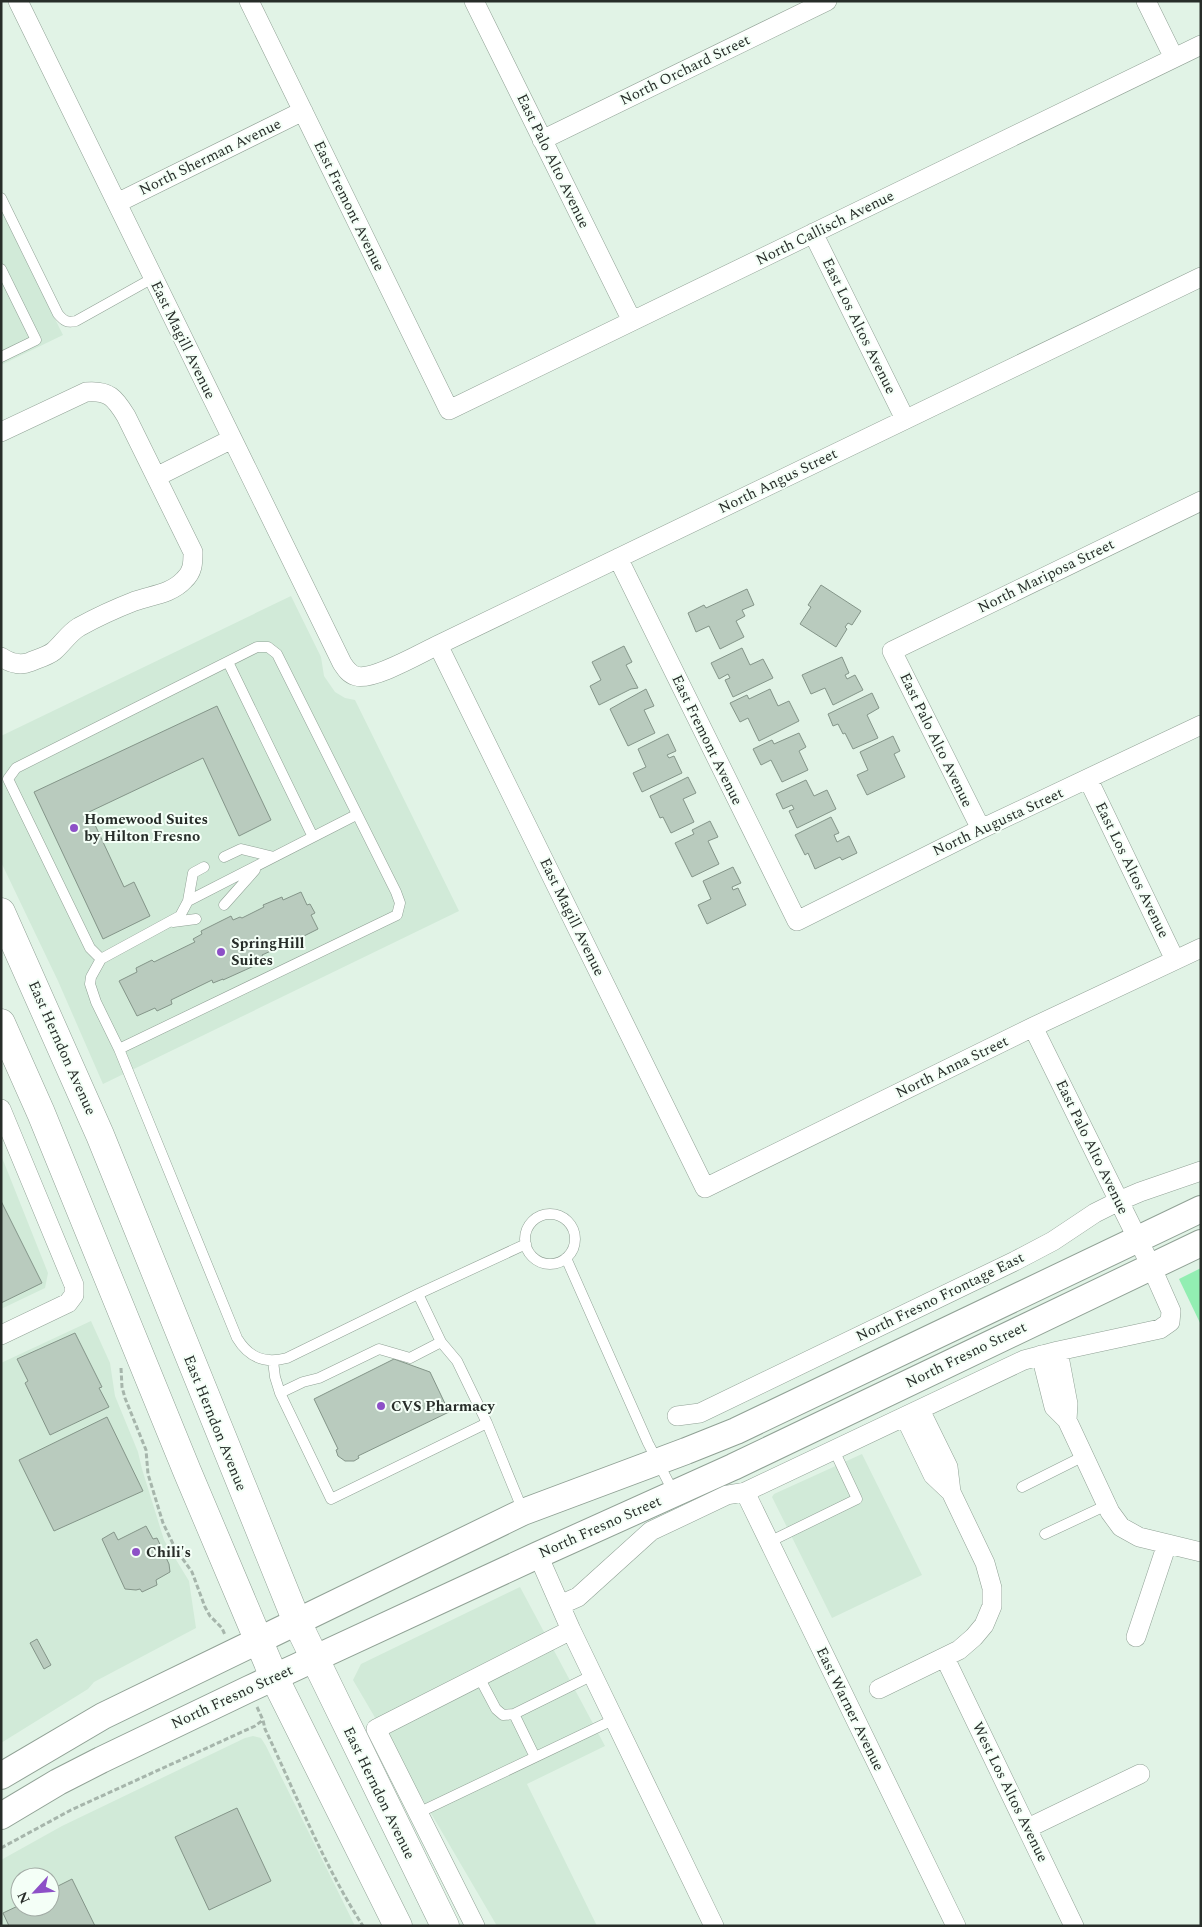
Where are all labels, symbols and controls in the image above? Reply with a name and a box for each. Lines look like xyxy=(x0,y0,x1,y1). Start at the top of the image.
street label: North Orchard Street xyxy=(616,28,754,112)
street label: East Palo Alto Avenue xyxy=(510,90,596,232)
street label: North Sherman Avenue xyxy=(135,112,285,202)
street label: East Fremont Avenue xyxy=(307,137,391,275)
street label: North Callisch Avenue xyxy=(752,185,898,271)
street label: East Los Altos Avenue xyxy=(816,254,902,398)
street label: East Magill Avenue xyxy=(144,277,222,403)
street label: North Angus Street xyxy=(715,442,841,520)
street label: North Mariposa Street xyxy=(974,533,1118,619)
street label: East Palo Alto Avenue xyxy=(893,669,979,811)
street label: East Fremont Avenue xyxy=(665,671,749,809)
street label: North Augusta Street xyxy=(929,782,1067,862)
street label: East Los Altos Avenue xyxy=(1089,798,1175,942)
place label: Homewood Suites by Hilton Fresno xyxy=(84,808,208,848)
marker: Homewood Suites by Hilton Fresno xyxy=(68,822,80,834)
street label: East Magill Avenue xyxy=(533,854,611,980)
place label: SpringHill Suites xyxy=(231,932,305,972)
marker: SpringHill Suites xyxy=(215,946,227,958)
street label: East Herndon Avenue xyxy=(22,977,102,1119)
street label: North Anna Street xyxy=(892,1030,1012,1104)
street label: East Palo Alto Avenue xyxy=(1049,1076,1135,1218)
street label: North Fresno Frontage East xyxy=(852,1246,1028,1348)
street label: North Fresno Street xyxy=(902,1316,1030,1394)
street label: East Herndon Avenue xyxy=(177,1351,253,1495)
place label: CVS Pharmacy xyxy=(391,1395,495,1418)
marker: CVS Pharmacy xyxy=(375,1400,387,1412)
street label: North Fresno Street xyxy=(535,1490,665,1564)
place label: Chili's xyxy=(146,1541,191,1564)
marker: Chili's xyxy=(130,1546,142,1558)
street label: East Warner Avenue xyxy=(810,1643,890,1775)
street label: North Fresno Street xyxy=(167,1659,297,1735)
street label: West Los Altos Avenue xyxy=(966,1718,1054,1866)
street label: East Herndon Avenue xyxy=(337,1723,421,1863)
north arrow xyxy=(10,1867,60,1917)
text: N xyxy=(12,1888,36,1907)

